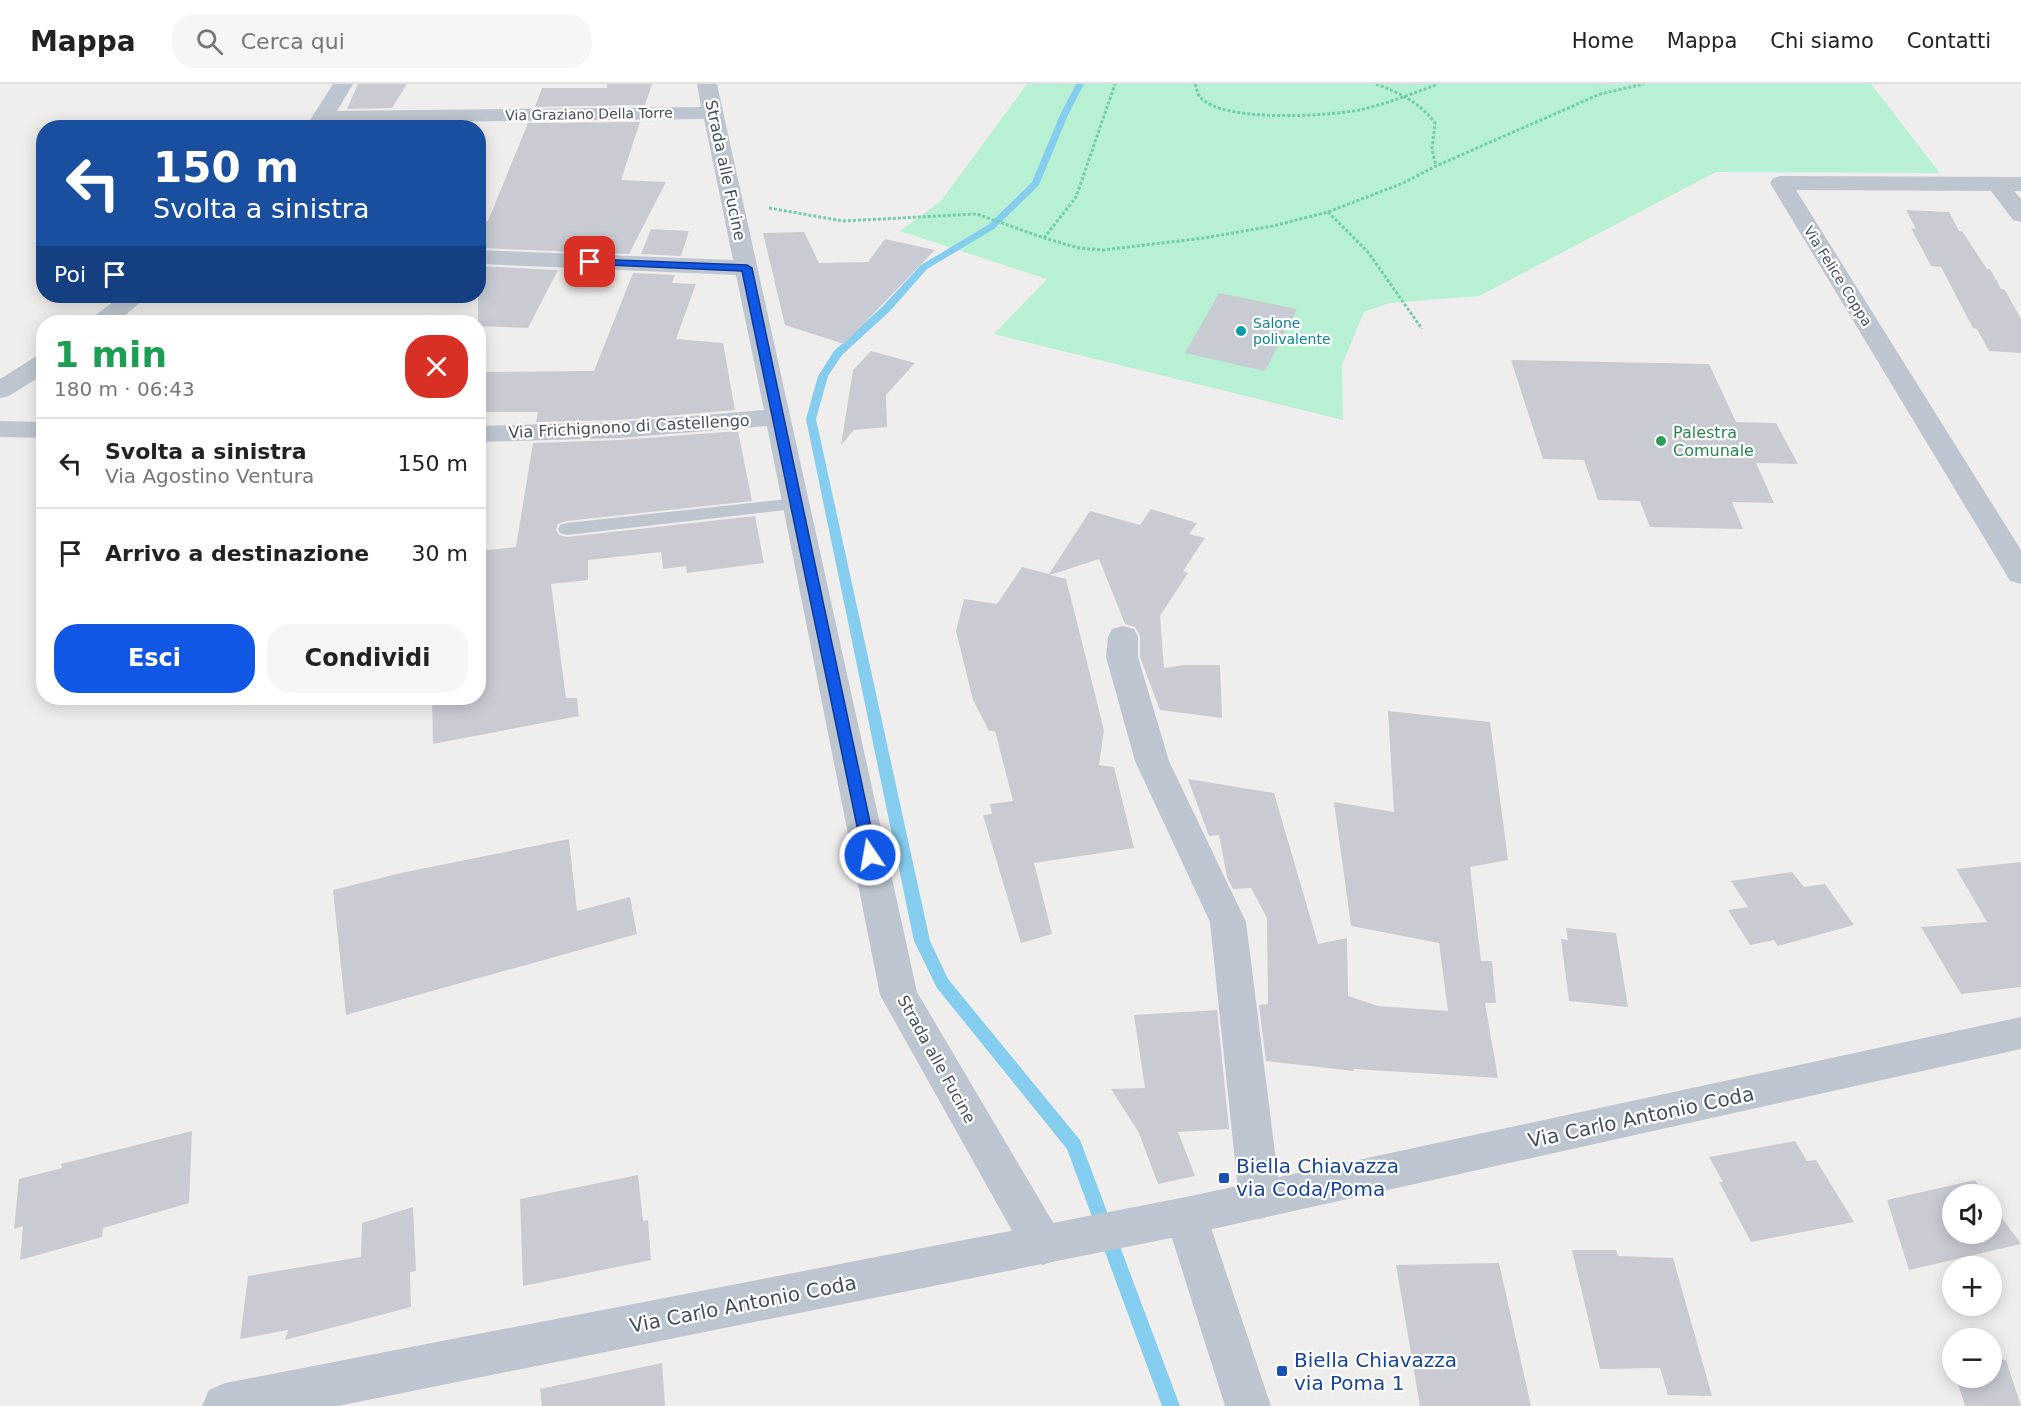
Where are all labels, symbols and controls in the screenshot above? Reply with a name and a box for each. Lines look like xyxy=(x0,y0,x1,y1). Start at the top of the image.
search box xyxy=(172,14,592,68)
text: Mappa xyxy=(30,25,136,58)
icon: search xyxy=(193,25,226,58)
text: Cerca qui xyxy=(241,29,345,54)
text: Home xyxy=(1572,29,1634,53)
text: Mappa xyxy=(1667,29,1737,53)
text: Chi siamo xyxy=(1770,29,1874,53)
text: Contatti xyxy=(1907,29,1991,53)
street label: Strada alle Fucine xyxy=(701,98,750,242)
street label: Via Graziano Della Torre xyxy=(505,105,673,123)
text: 150 m xyxy=(153,143,299,192)
icon: left xyxy=(54,144,132,222)
text: Svolta a sinistra xyxy=(153,193,369,224)
street label: Via Felice Coppa xyxy=(1801,223,1875,329)
pin xyxy=(564,236,615,287)
icon: arrive xyxy=(573,245,606,278)
icon: arrive xyxy=(98,258,131,291)
text: Poi xyxy=(54,262,86,287)
place label: Salone polivalente xyxy=(1253,315,1331,347)
marker: Salone polivalente xyxy=(1234,324,1248,338)
text: 1 min xyxy=(54,334,167,375)
button: close xyxy=(405,335,468,398)
text: 180 m · 06:43 xyxy=(54,377,195,401)
street label: Via Frichignono di Castellengo xyxy=(508,411,750,442)
place label: Palestra Comunale xyxy=(1673,423,1754,460)
marker: Palestra Comunale xyxy=(1654,434,1668,448)
text: Svolta a sinistra xyxy=(105,439,307,464)
icon: left xyxy=(54,447,87,480)
text: 150 m xyxy=(398,451,468,476)
text: Via Agostino Ventura xyxy=(105,464,314,488)
icon: arrive xyxy=(54,537,87,570)
text: Arrivo a destinazione xyxy=(105,541,369,566)
text: 30 m xyxy=(412,541,468,566)
button: Esci xyxy=(54,624,255,693)
button: Condividi xyxy=(267,624,468,693)
position arrow xyxy=(838,823,902,887)
street label: Strada alle Fucine xyxy=(894,992,980,1126)
street label: Via Carlo Antonio Coda xyxy=(1526,1081,1756,1153)
place label: Biella Chiavazza via Coda/Poma xyxy=(1236,1154,1399,1201)
marker: Biella Chiavazza via Coda/Poma xyxy=(1217,1171,1231,1185)
map controls xyxy=(1942,1184,2002,1388)
button: sound xyxy=(1942,1184,2002,1244)
button: + xyxy=(1942,1256,2002,1316)
street label: Via Carlo Antonio Coda xyxy=(628,1270,858,1338)
button: − xyxy=(1942,1328,2002,1388)
place label: Biella Chiavazza via Poma 1 xyxy=(1294,1348,1457,1395)
marker: Biella Chiavazza via Poma 1 xyxy=(1275,1364,1289,1378)

